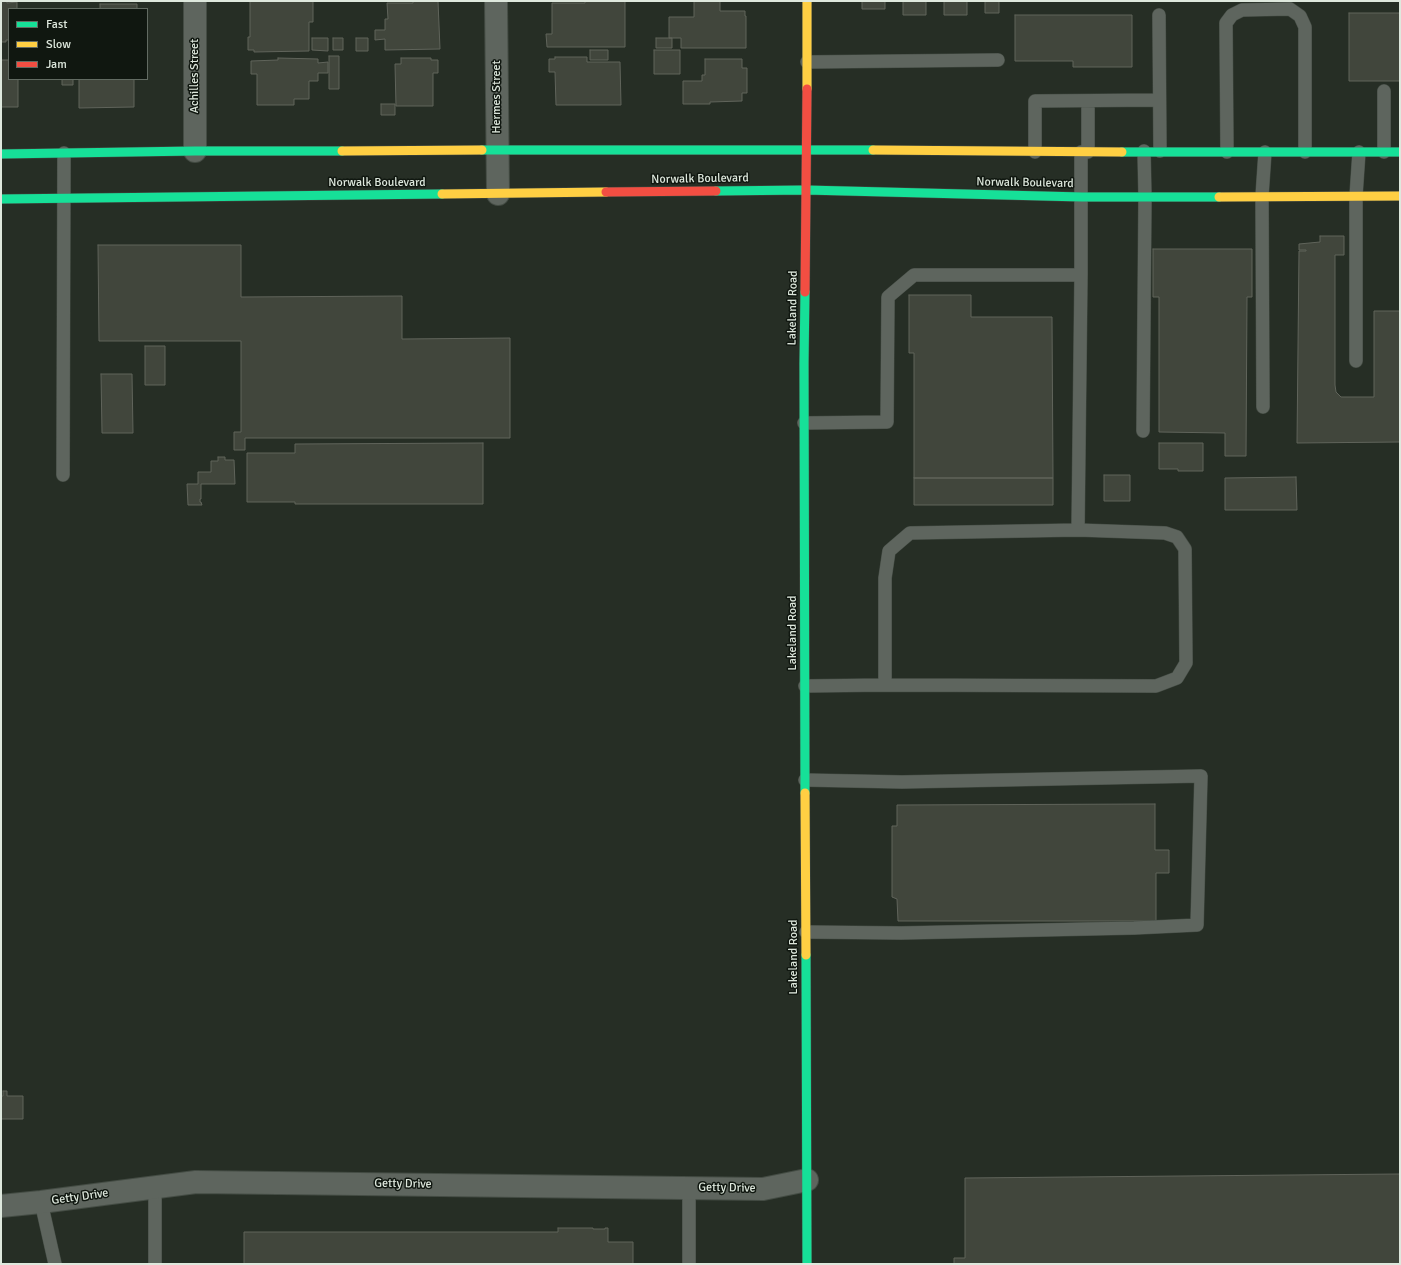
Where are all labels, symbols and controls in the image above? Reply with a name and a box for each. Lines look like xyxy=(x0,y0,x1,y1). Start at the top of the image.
legend xyxy=(8,8,148,80)
text: Fast xyxy=(46,17,67,32)
text: Slow xyxy=(46,37,71,52)
street label: Achilles Street xyxy=(188,39,202,113)
text: Jam xyxy=(46,57,67,72)
street label: Hermes Street xyxy=(490,60,504,134)
street label: Norwalk Boulevard xyxy=(651,171,749,187)
street label: Norwalk Boulevard xyxy=(976,175,1074,191)
street label: Norwalk Boulevard xyxy=(328,176,426,190)
street label: Lakeland Road xyxy=(785,270,801,346)
street label: Lakeland Road xyxy=(786,596,800,670)
street label: Lakeland Road xyxy=(787,920,801,994)
street label: Getty Drive xyxy=(374,1176,432,1192)
street label: Getty Drive xyxy=(698,1180,756,1196)
street label: Getty Drive xyxy=(51,1186,109,1208)

